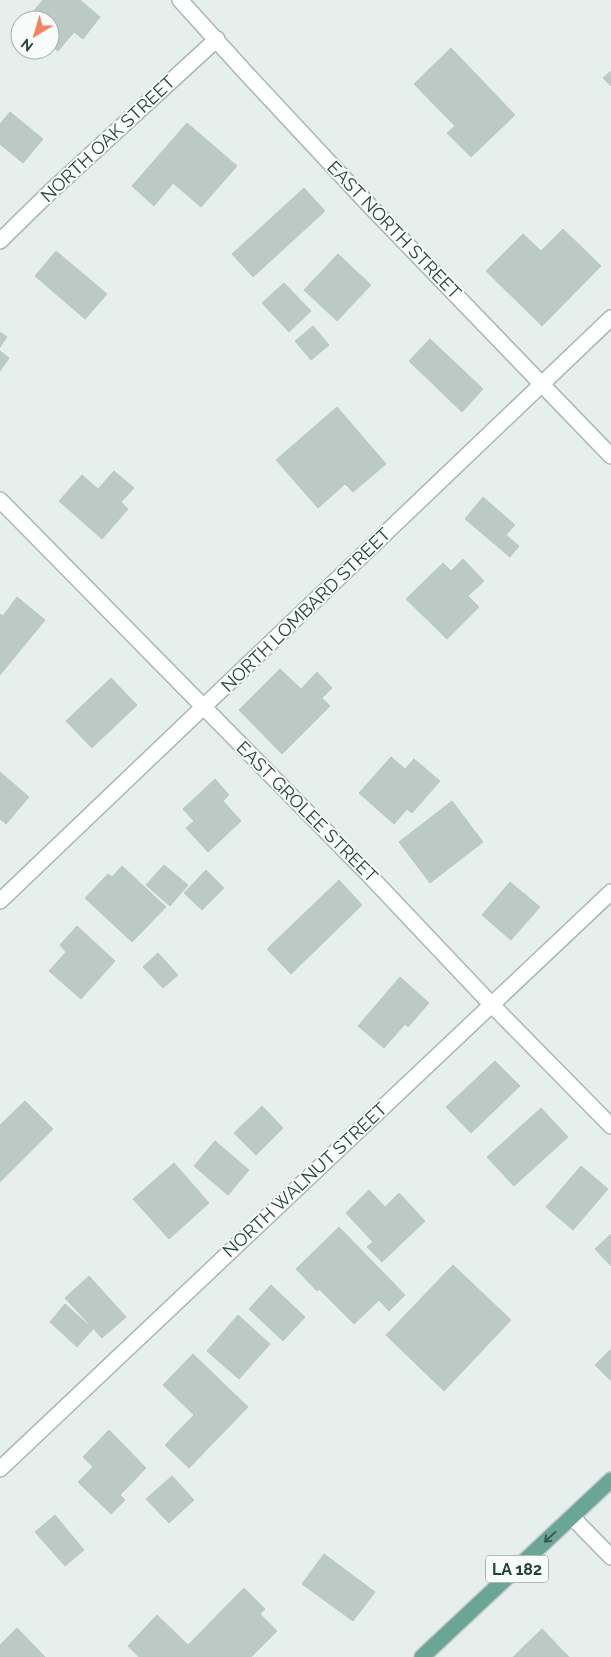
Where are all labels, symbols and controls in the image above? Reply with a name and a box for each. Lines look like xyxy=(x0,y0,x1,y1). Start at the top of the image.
north arrow xyxy=(10,10,60,60)
text: N xyxy=(18,36,36,55)
street label: NORTH OAK STREET xyxy=(36,71,179,206)
street label: EAST NORTH STREET xyxy=(323,156,466,303)
street label: NORTH LOMBARD STREET xyxy=(217,523,395,696)
street label: EAST GROLEE STREET xyxy=(233,737,382,886)
street label: NORTH WALNUT STREET xyxy=(218,1098,391,1261)
one-way arrow xyxy=(543,1531,556,1543)
road number: LA 182 xyxy=(486,1556,548,1582)

